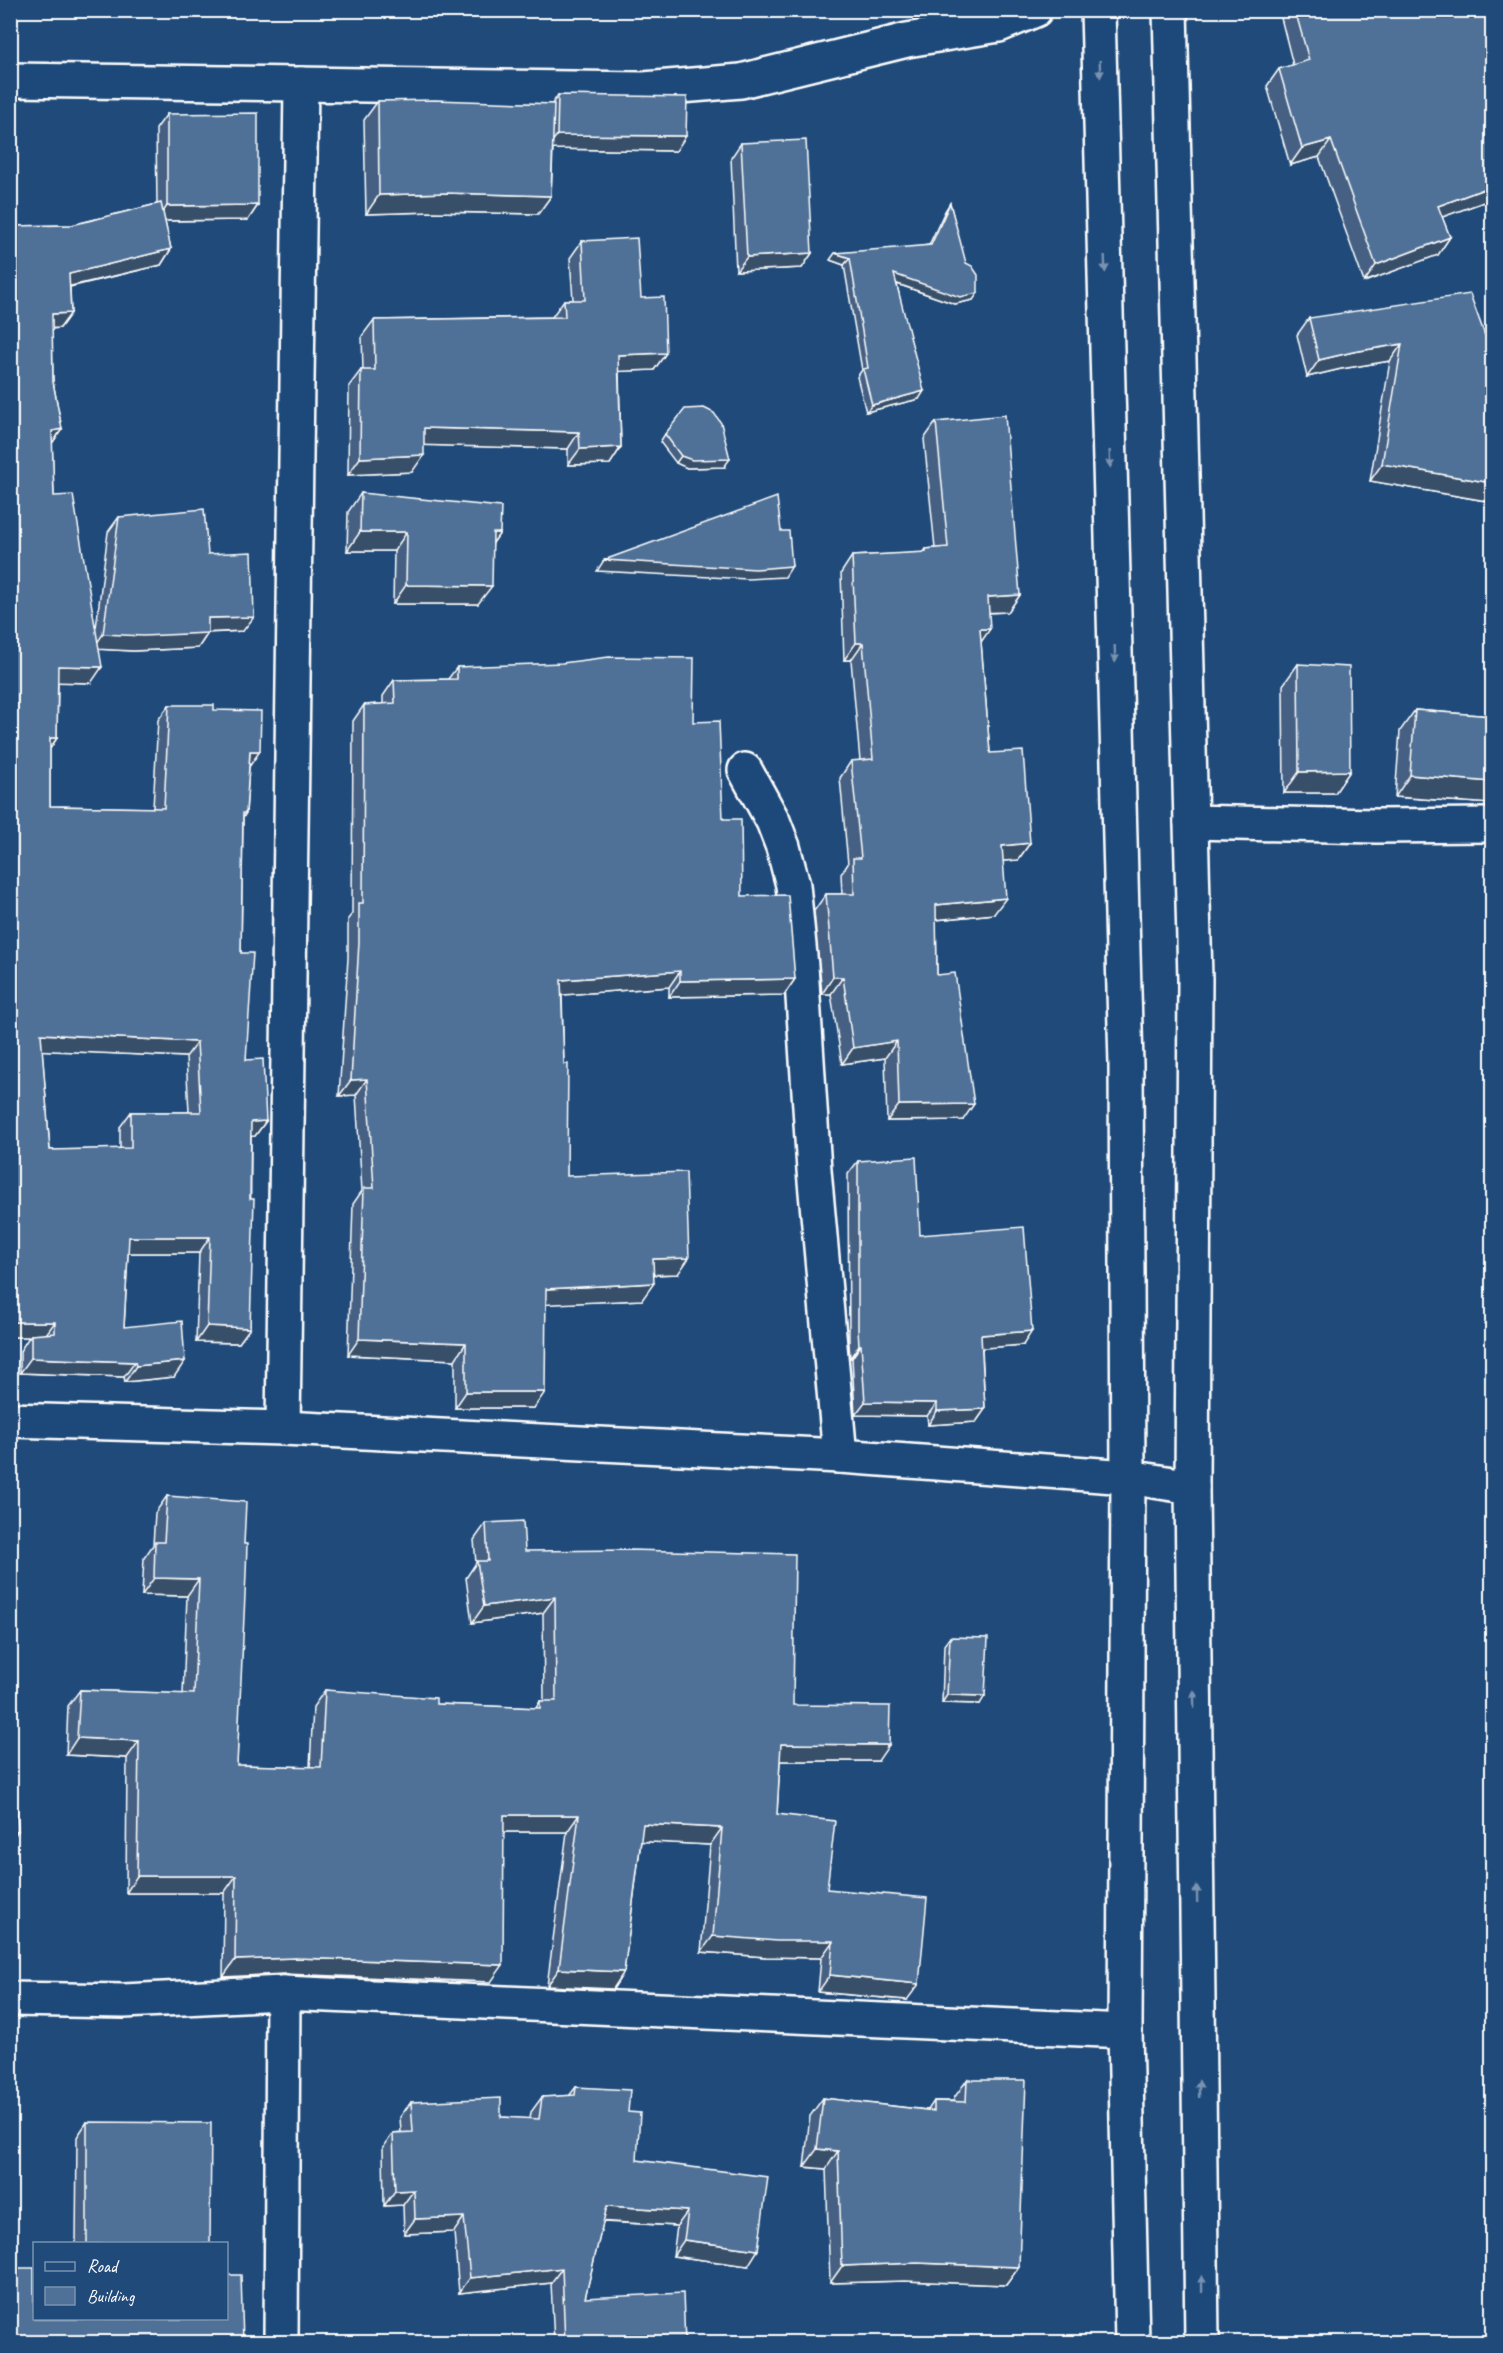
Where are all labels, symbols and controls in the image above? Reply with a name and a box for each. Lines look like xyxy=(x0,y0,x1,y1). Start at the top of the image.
one-way arrow xyxy=(1095,59,1104,78)
one-way arrow xyxy=(1100,254,1110,273)
one-way arrow xyxy=(1105,449,1115,468)
one-way arrow xyxy=(1111,644,1120,663)
one-way arrow xyxy=(1190,1690,1199,1709)
one-way arrow xyxy=(1192,1885,1202,1904)
one-way arrow xyxy=(1194,2080,1204,2099)
legend xyxy=(33,2242,228,2320)
text: Road xyxy=(87,2255,120,2277)
one-way arrow xyxy=(1197,2275,1206,2294)
text: Building xyxy=(87,2285,136,2307)

